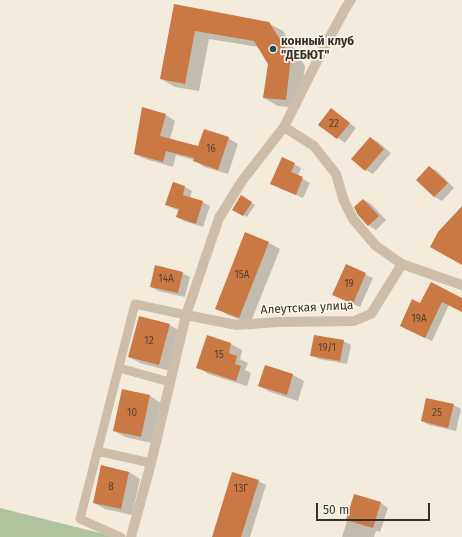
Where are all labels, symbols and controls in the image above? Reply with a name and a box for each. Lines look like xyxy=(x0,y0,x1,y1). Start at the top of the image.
place label: конный клуб "ДЕБЮТ" xyxy=(281,35,354,63)
marker: конный клуб "ДЕБЮТ" xyxy=(268,44,278,54)
house number: 22 xyxy=(329,118,339,130)
house number: 16 xyxy=(206,143,216,155)
house number: 15А xyxy=(234,269,250,281)
house number: 14А xyxy=(158,273,174,285)
house number: 19 xyxy=(344,278,354,290)
street label: Алеутская улица xyxy=(260,298,354,318)
house number: 19А xyxy=(411,313,427,325)
house number: 12 xyxy=(144,335,154,347)
house number: 19/1 xyxy=(318,342,336,354)
house number: 15 xyxy=(214,349,224,361)
house number: 10 xyxy=(127,407,137,419)
house number: 25 xyxy=(432,407,442,419)
house number: 8 xyxy=(108,481,114,493)
house number: 13Г xyxy=(234,483,248,495)
scale bar xyxy=(318,495,432,521)
text: 50 m xyxy=(323,503,349,517)

